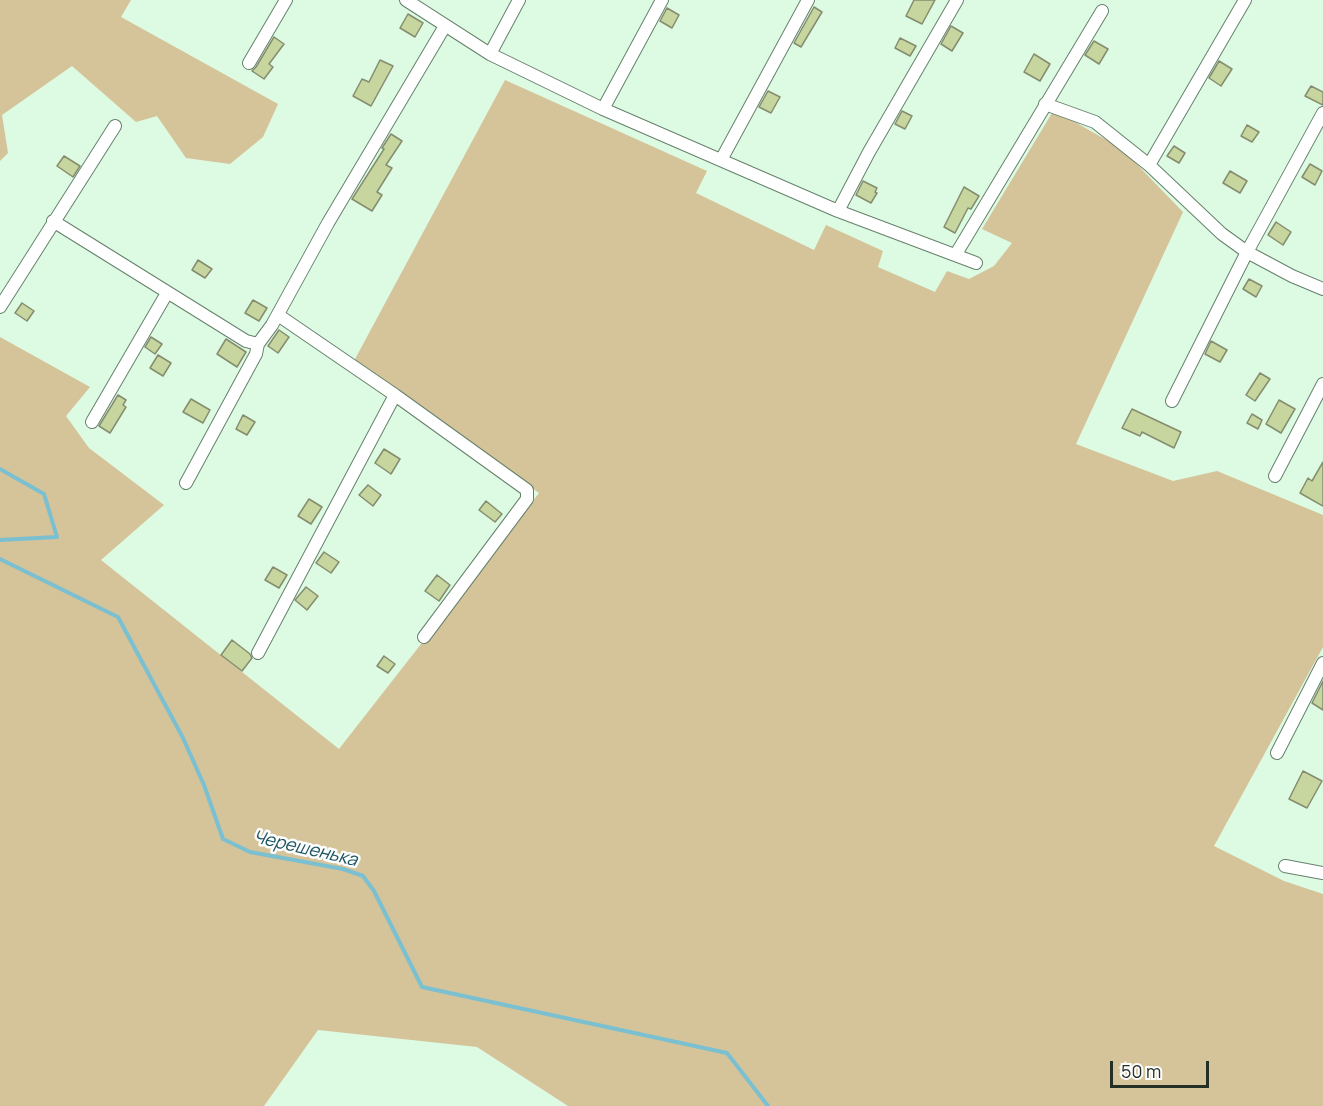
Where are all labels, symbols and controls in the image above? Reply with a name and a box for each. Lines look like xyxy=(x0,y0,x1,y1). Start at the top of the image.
water label: Черешенька xyxy=(251,826,359,872)
scale bar xyxy=(1113,1049,1212,1087)
text: 50 m xyxy=(1121,1059,1161,1083)

